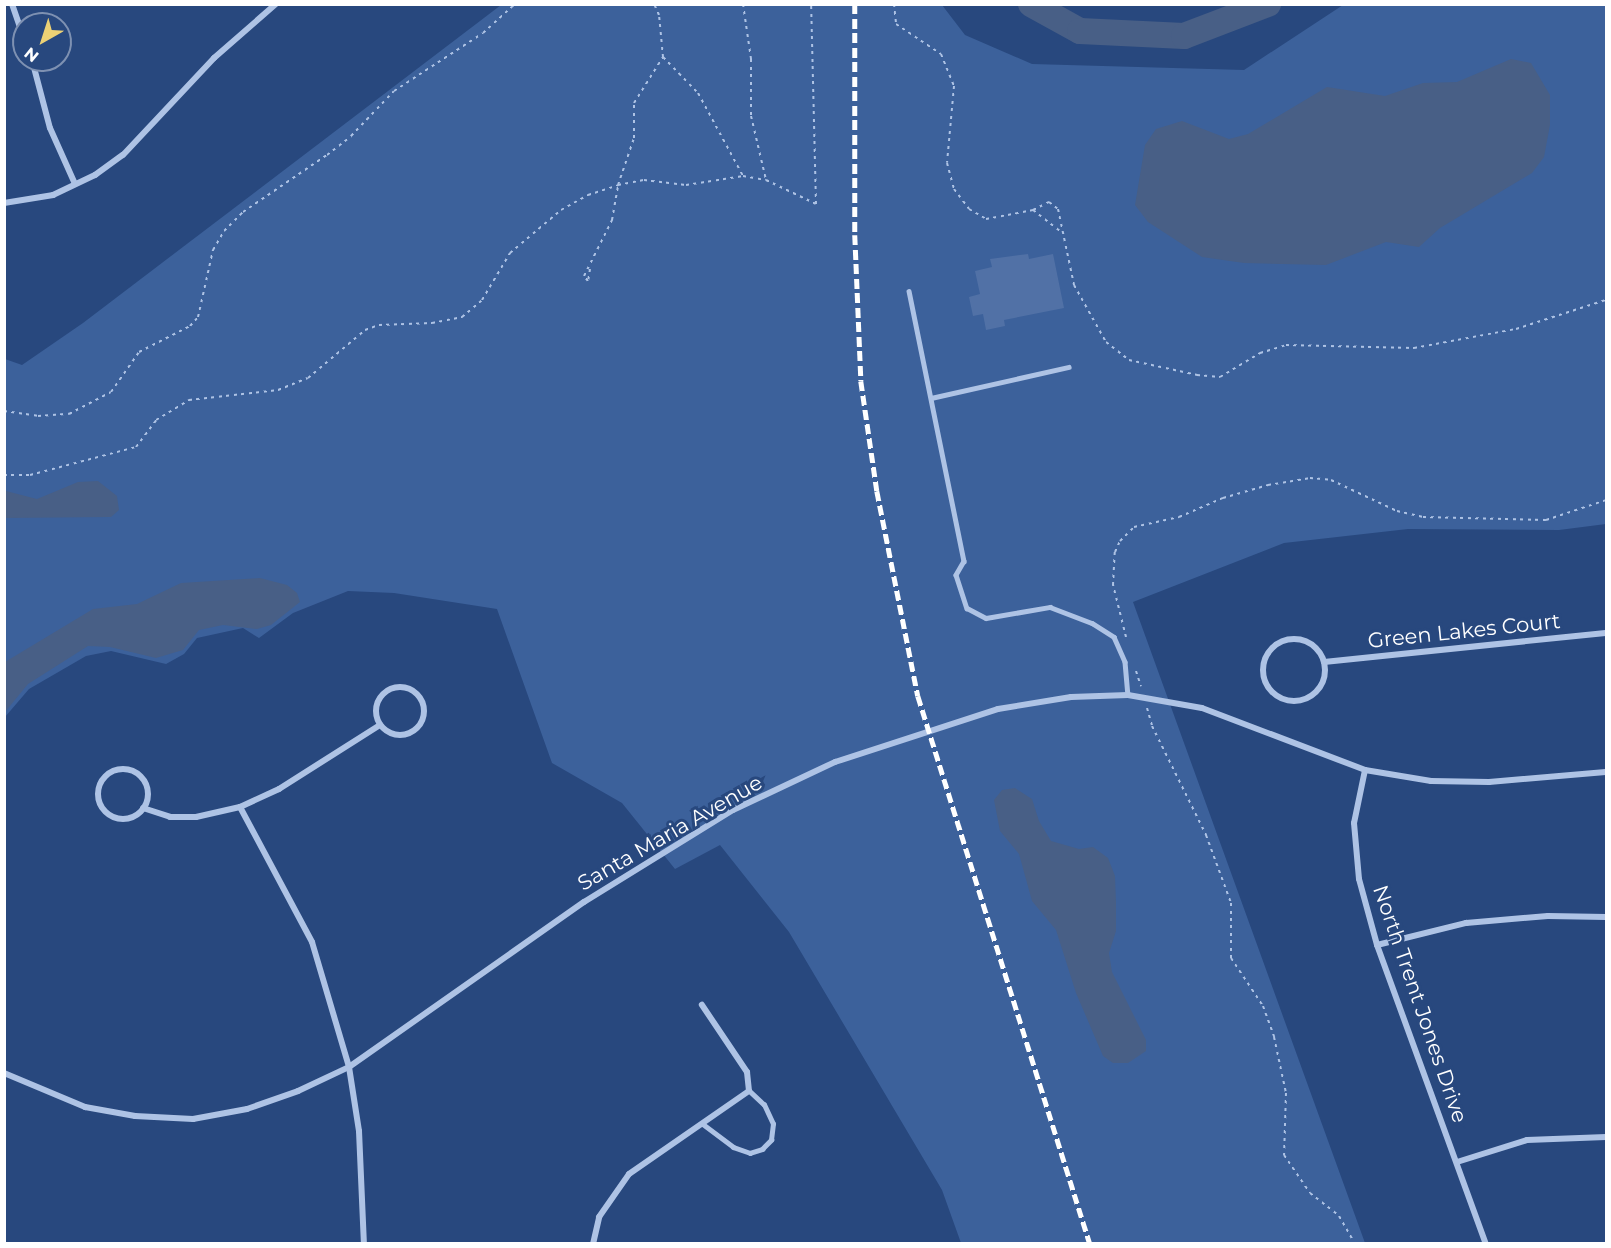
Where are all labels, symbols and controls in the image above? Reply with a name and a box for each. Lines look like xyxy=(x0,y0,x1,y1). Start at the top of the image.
north arrow xyxy=(12,12,72,72)
text: N xyxy=(21,43,43,66)
street label: Green Lakes Court xyxy=(1366,608,1562,654)
street label: Santa Maria Avenue xyxy=(573,770,767,896)
street label: North Trent Jones Drive xyxy=(1367,882,1473,1126)

